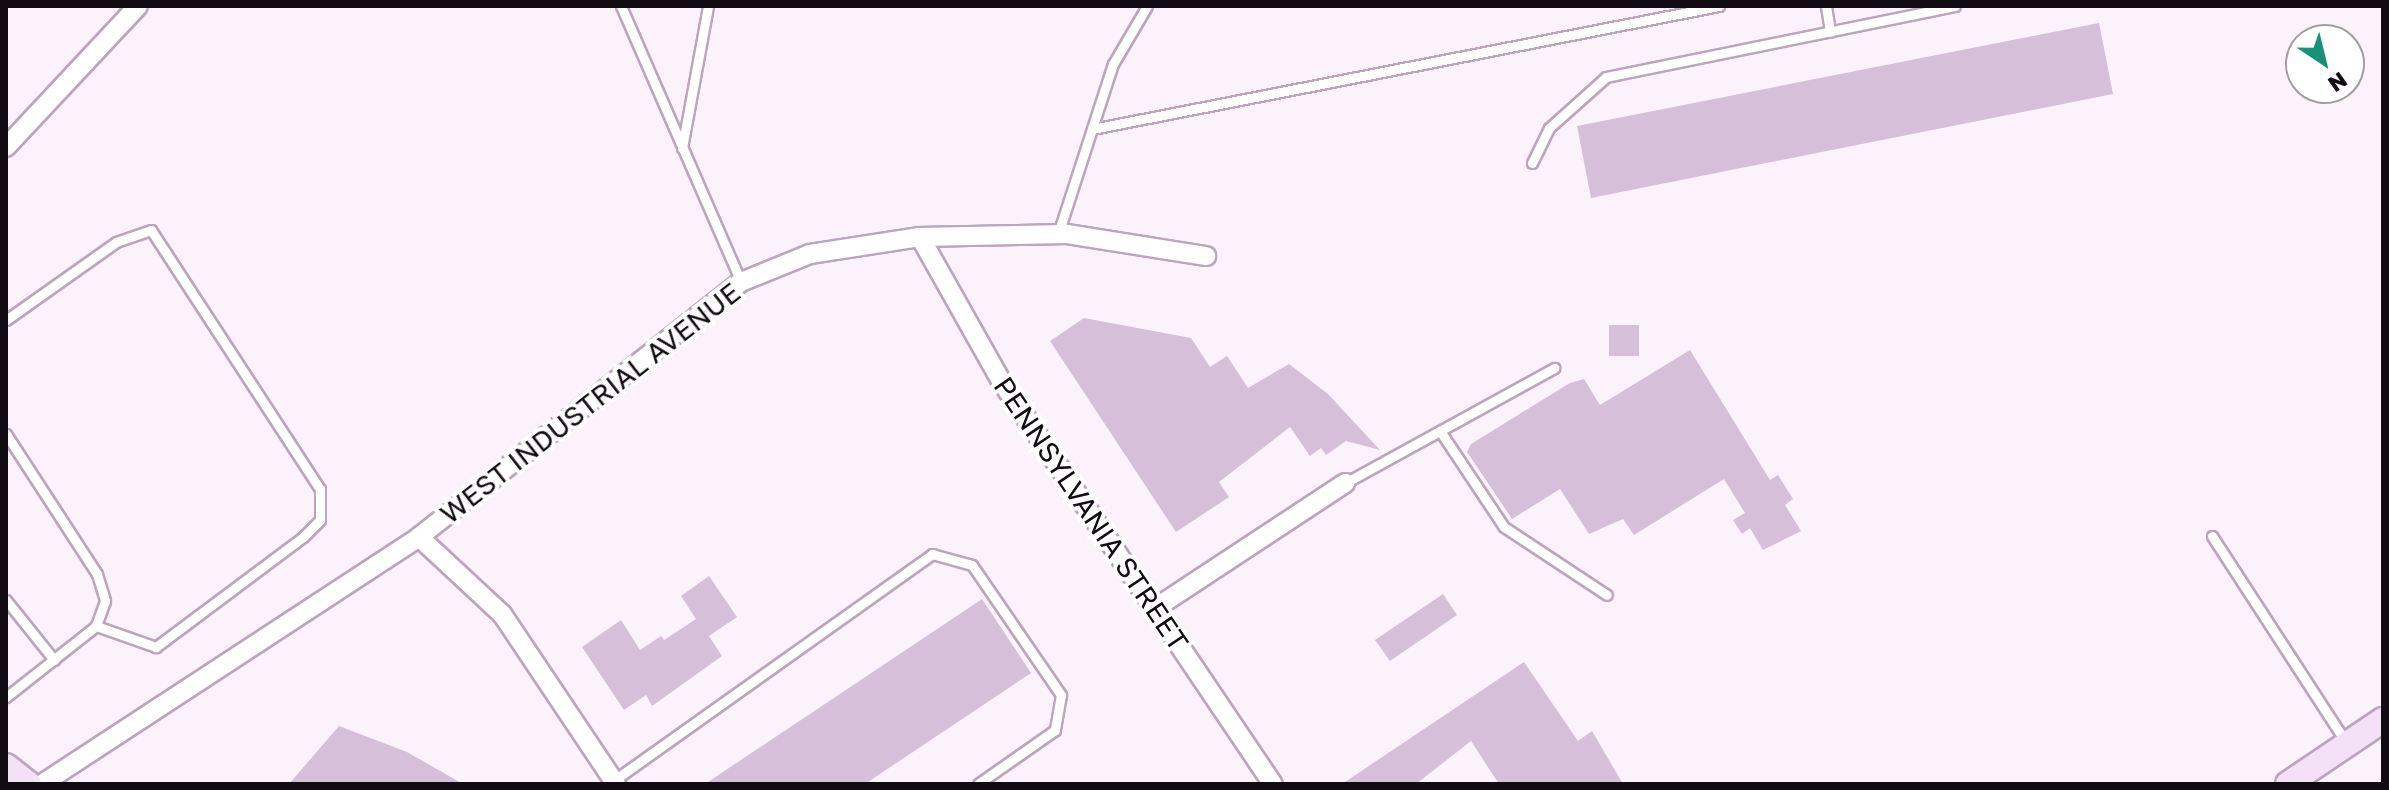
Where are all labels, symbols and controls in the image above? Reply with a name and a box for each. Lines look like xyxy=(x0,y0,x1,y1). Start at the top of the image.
north arrow xyxy=(2285,24,2365,104)
text: N xyxy=(2323,67,2353,98)
street label: WEST INDUSTRIAL AVENUE xyxy=(433,275,747,531)
street label: PENNSYLVANIA STREET xyxy=(987,371,1195,657)

